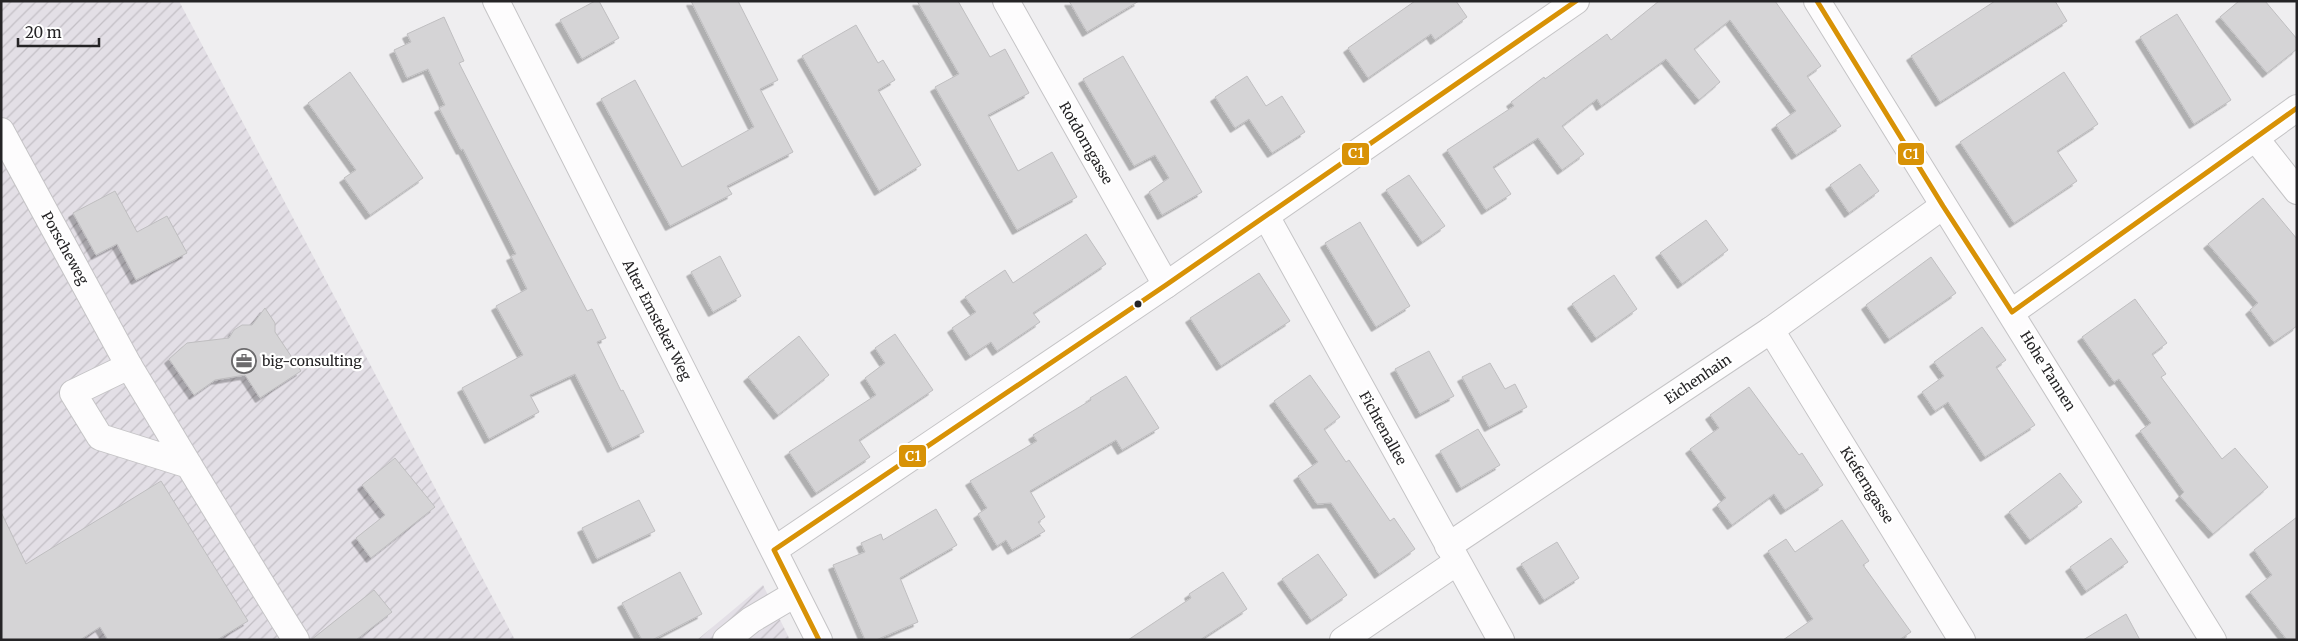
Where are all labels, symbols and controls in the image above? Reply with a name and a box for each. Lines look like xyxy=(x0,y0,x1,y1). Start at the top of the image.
scale bar xyxy=(18,15,99,47)
text: 20 m xyxy=(25,23,62,42)
street label: Rotdorngasse xyxy=(1055,99,1117,187)
line badge: C1 xyxy=(1341,142,1370,166)
line badge: C1 xyxy=(1897,142,1925,166)
text: C1 xyxy=(1348,144,1364,162)
text: C1 xyxy=(1903,145,1919,163)
street label: Porscheweg xyxy=(37,208,93,288)
street label: Alter Emsteker Weg xyxy=(618,256,695,384)
unlabelled marker xyxy=(1133,299,1143,309)
street label: Hohe Tannen xyxy=(2016,328,2080,414)
office icon: big-consulting xyxy=(231,348,257,374)
street label: Eichenhain xyxy=(1661,350,1735,408)
place label: big-consulting xyxy=(261,352,362,370)
street label: Fichtenallee xyxy=(1355,388,1411,468)
street label: Kieferngasse xyxy=(1836,443,1898,527)
line badge: C1 xyxy=(898,444,927,468)
text: C1 xyxy=(905,447,921,465)

